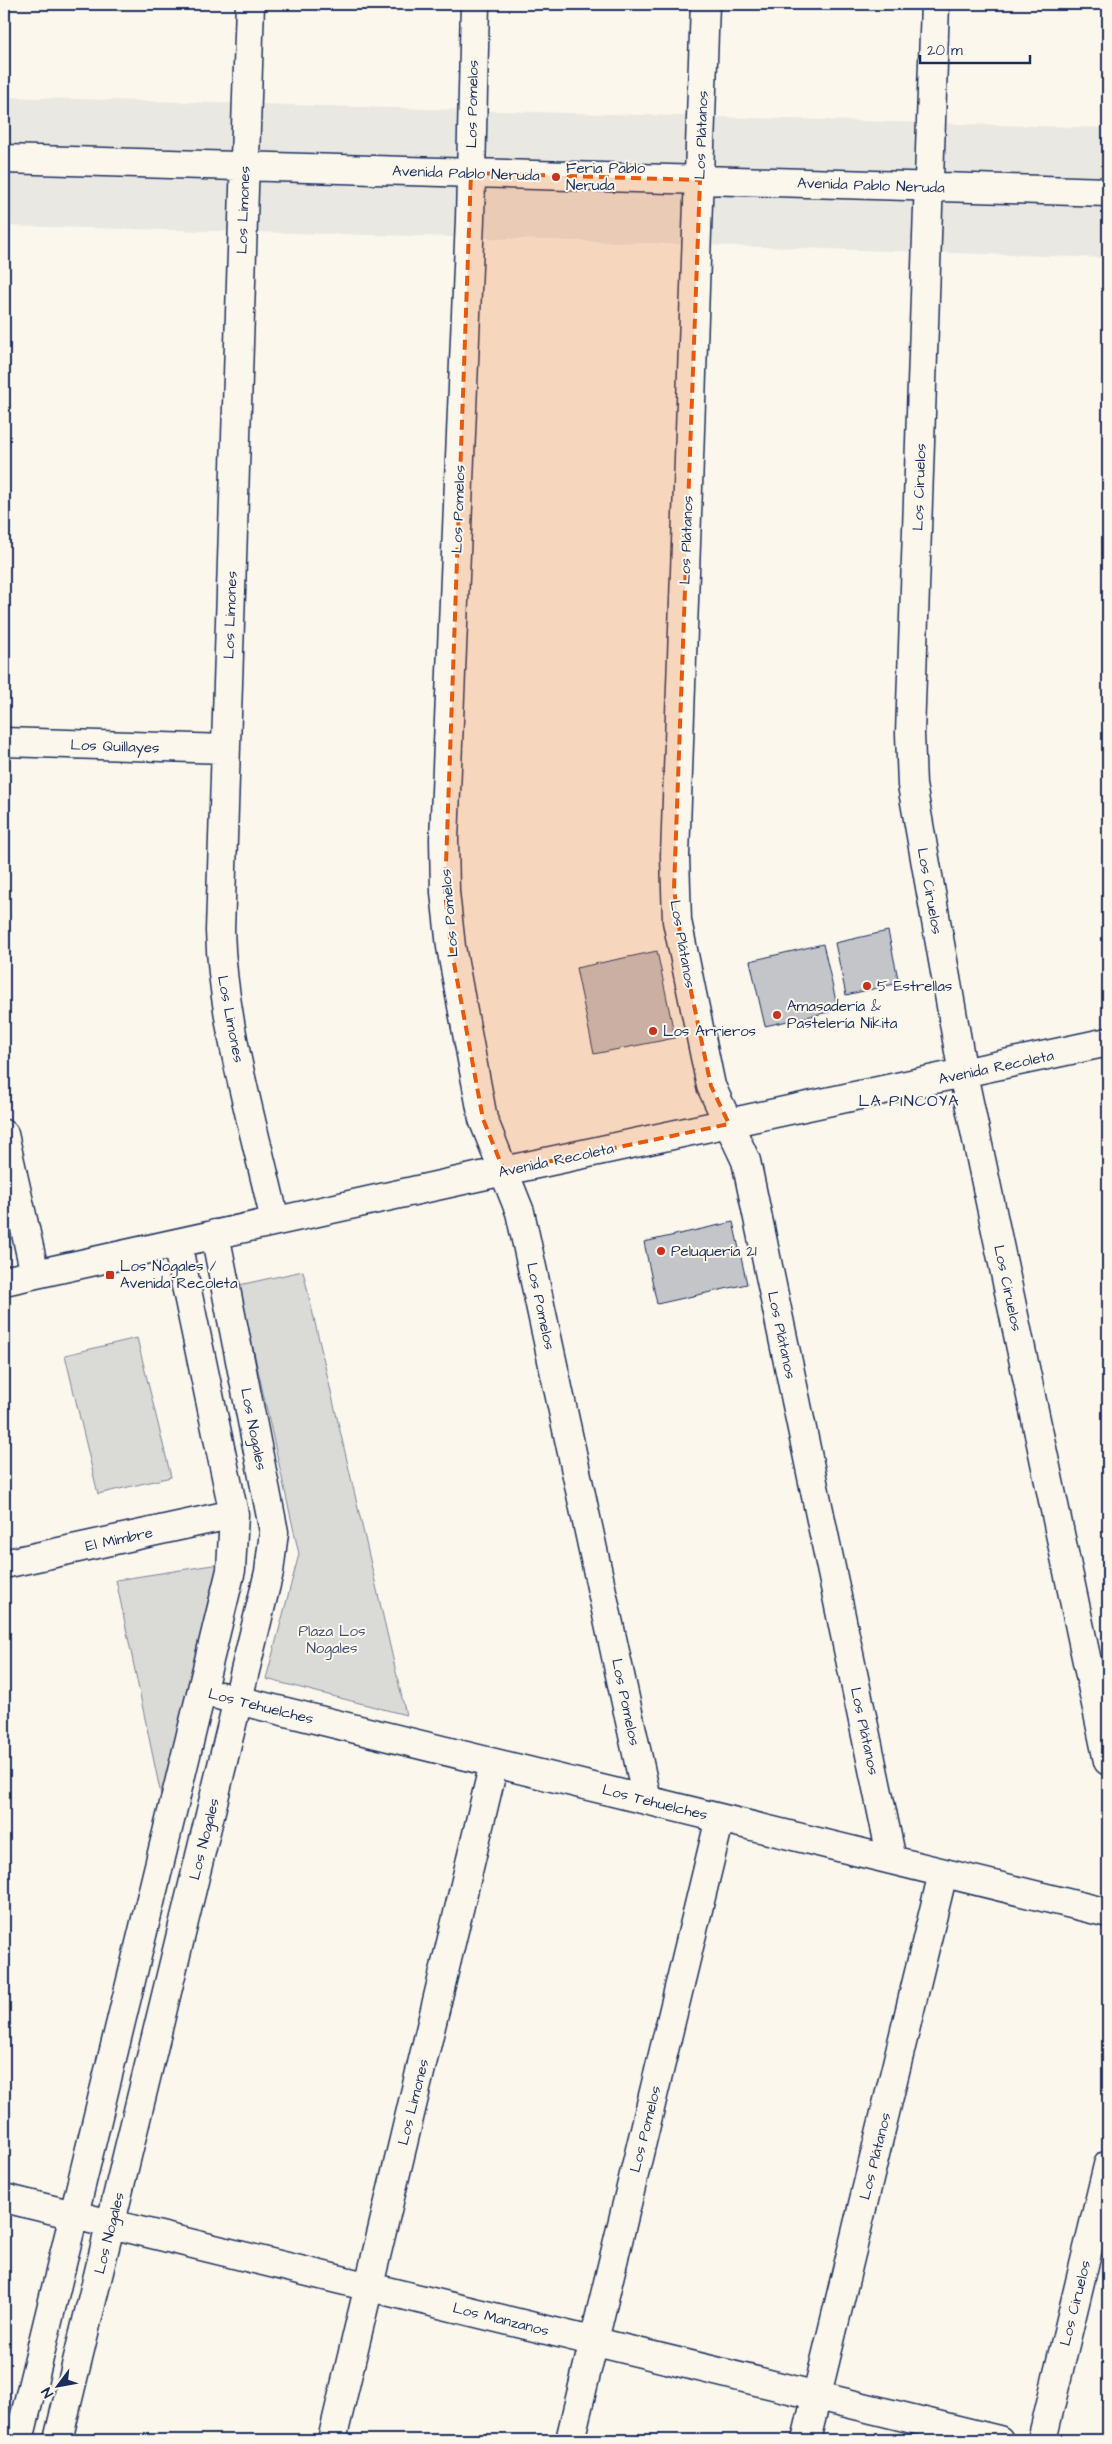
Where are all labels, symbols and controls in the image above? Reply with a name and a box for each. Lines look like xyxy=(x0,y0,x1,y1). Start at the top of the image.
scale bar xyxy=(920,32,1030,64)
text: 20 m xyxy=(927,40,963,61)
street label: Los Pomelos xyxy=(461,59,484,148)
street label: Los Plátanos xyxy=(689,90,714,180)
place label: Feria Pablo Neruda xyxy=(566,158,646,196)
street label: Avenida Pablo Neruda xyxy=(392,160,541,187)
street label: Los Limones xyxy=(231,165,256,254)
marker: Feria Pablo Neruda xyxy=(550,171,562,183)
street label: Avenida Pablo Neruda xyxy=(797,172,946,199)
street label: Los Ciruelos xyxy=(907,442,932,531)
street label: Los Pomelos xyxy=(446,464,471,554)
street label: Los Plátanos xyxy=(674,495,699,585)
street label: Los Limones xyxy=(218,570,243,659)
street label: Los Quillayes xyxy=(70,734,160,760)
street label: Los Ciruelos xyxy=(912,846,948,936)
street label: Los Pomelos xyxy=(435,868,464,958)
street label: Los Plátanos xyxy=(664,898,701,990)
street label: Los Limones xyxy=(212,974,249,1065)
place label: 5 Estrellas xyxy=(877,976,953,997)
marker: 5 Estrellas xyxy=(861,980,873,992)
place label: Amasadería & Pastelería Nikita xyxy=(787,996,898,1034)
marker: Amasadería & Pastelería Nikita xyxy=(771,1009,783,1021)
place label: Los Arrieros xyxy=(663,1021,757,1042)
marker: Los Arrieros xyxy=(647,1025,659,1037)
street label: Avenida Recoleta xyxy=(936,1045,1056,1090)
district label: LA PINCOYA xyxy=(858,1090,960,1112)
street label: Avenida Recoleta xyxy=(496,1138,616,1183)
place label: Peluquería 21 xyxy=(671,1241,757,1262)
street label: Los Ciruelos xyxy=(988,1243,1027,1334)
marker: Peluquería 21 xyxy=(655,1245,667,1257)
place label: Los Nogales / Avenida Recoleta xyxy=(120,1256,238,1294)
street label: Los Pomelos xyxy=(521,1261,560,1352)
marker: Los Nogales / Avenida Recoleta xyxy=(104,1269,116,1281)
street label: Los Plátanos xyxy=(762,1289,801,1381)
street label: Los Nogales xyxy=(234,1386,272,1473)
street label: El Mimbre xyxy=(83,1522,155,1557)
park label: Plaza Los Nogales xyxy=(299,1621,366,1660)
street label: Los Pomelos xyxy=(606,1657,645,1748)
street label: Los Tehuelches xyxy=(206,1683,316,1730)
street label: Los Plátanos xyxy=(845,1685,884,1777)
street label: Los Tehuelches xyxy=(600,1779,710,1826)
street label: Los Nogales xyxy=(184,1796,226,1882)
street label: Los Limones xyxy=(393,2056,434,2147)
street label: Los Pomelos xyxy=(625,2083,666,2175)
street label: Los Plátanos xyxy=(855,2110,897,2202)
street label: Los Nogales xyxy=(89,2190,131,2276)
street label: Los Ciruelos xyxy=(1055,2258,1096,2348)
street label: Los Manzanos xyxy=(451,2297,552,2342)
north arrow xyxy=(32,2362,82,2412)
text: N xyxy=(37,2383,59,2401)

